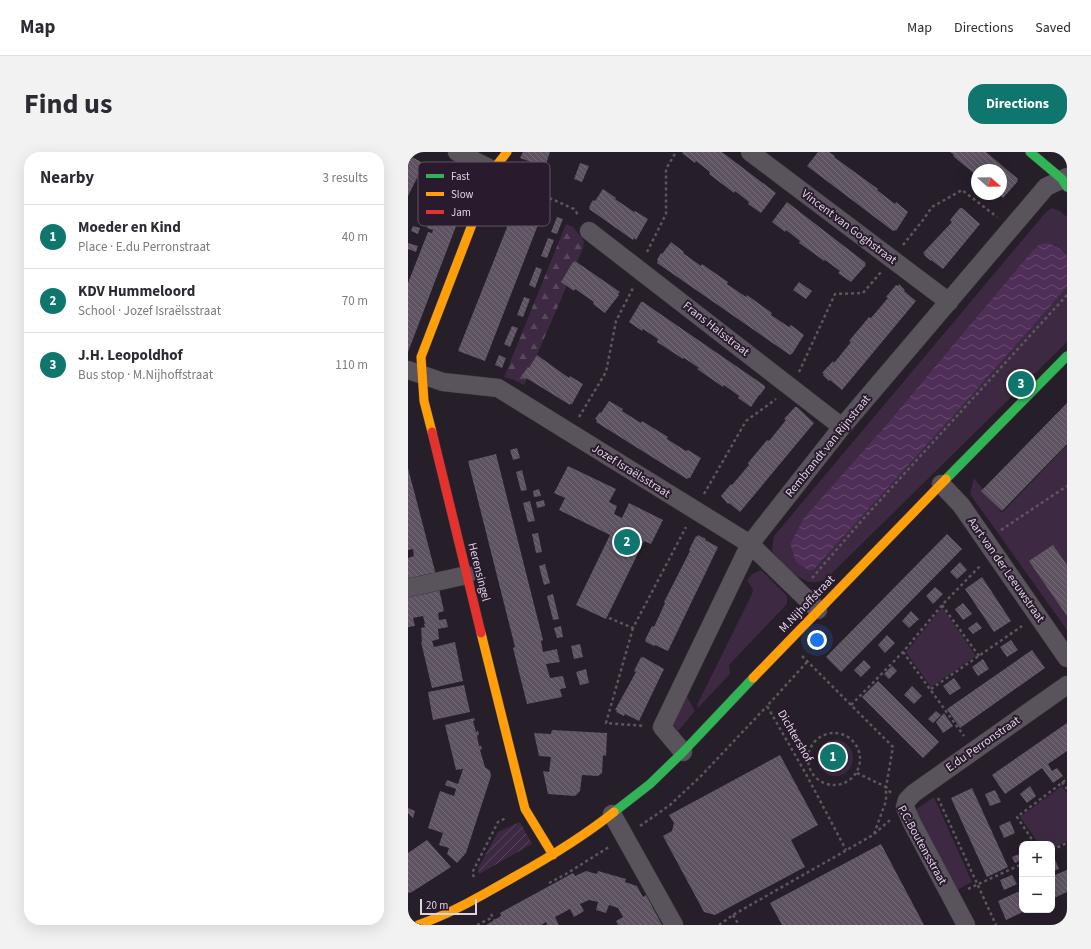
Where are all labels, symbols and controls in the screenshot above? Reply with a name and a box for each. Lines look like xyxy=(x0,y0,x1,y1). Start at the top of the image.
text: Map xyxy=(20,14,55,41)
text: Map xyxy=(907,18,932,38)
text: Directions xyxy=(954,18,1013,38)
text: Saved xyxy=(1035,18,1071,38)
text: Find us xyxy=(24,84,112,124)
button: Directions xyxy=(968,84,1067,124)
legend xyxy=(418,162,550,226)
north arrow xyxy=(971,164,1007,200)
text: Nearby xyxy=(40,166,94,190)
text: 3 results xyxy=(323,169,368,187)
text: Fast xyxy=(451,169,470,184)
street label: Vincent van Goghstraat xyxy=(798,185,900,269)
text: Slow xyxy=(451,187,474,202)
text: Jam xyxy=(451,205,471,220)
text: Moeder en Kind xyxy=(78,217,181,238)
text: 1 xyxy=(50,228,56,246)
text: 40 m xyxy=(342,228,368,246)
text: Place · E.du Perronstraat xyxy=(78,238,210,256)
text: KDV Hummeloord xyxy=(78,281,195,302)
text: 2 xyxy=(50,292,56,310)
text: 70 m xyxy=(342,292,368,310)
street label: Frans Halsstraat xyxy=(679,298,753,360)
text: School · Jozef Israëlsstraat xyxy=(78,302,221,320)
text: J.H. Leopoldhof xyxy=(78,345,183,366)
text: 3 xyxy=(50,356,56,374)
text: 110 m xyxy=(335,356,368,374)
text: Bus stop · M.Nijhoffstraat xyxy=(78,366,213,384)
pin: 3 xyxy=(1008,369,1034,399)
street label: Rembrandt van Rijnstraat xyxy=(781,391,875,501)
street label: Jozef Israëlsstraat xyxy=(588,440,674,502)
street label: Aart van der Leeuwstraat xyxy=(963,514,1049,626)
pin: 2 xyxy=(614,527,640,557)
street label: Herensingel xyxy=(464,541,494,603)
street label: M.Nijhoffstraat xyxy=(775,571,839,637)
your location xyxy=(807,630,827,650)
street label: Dichtershof xyxy=(773,707,817,766)
street label: E.du Perronstraat xyxy=(942,712,1024,776)
pin: 1 xyxy=(820,742,846,772)
street label: P.C.Boutensstraat xyxy=(893,802,951,888)
map controls xyxy=(1019,841,1055,913)
button: + xyxy=(1019,841,1055,877)
button: − xyxy=(1019,877,1055,913)
scale bar xyxy=(420,897,477,916)
text: 20 m xyxy=(426,898,448,913)

